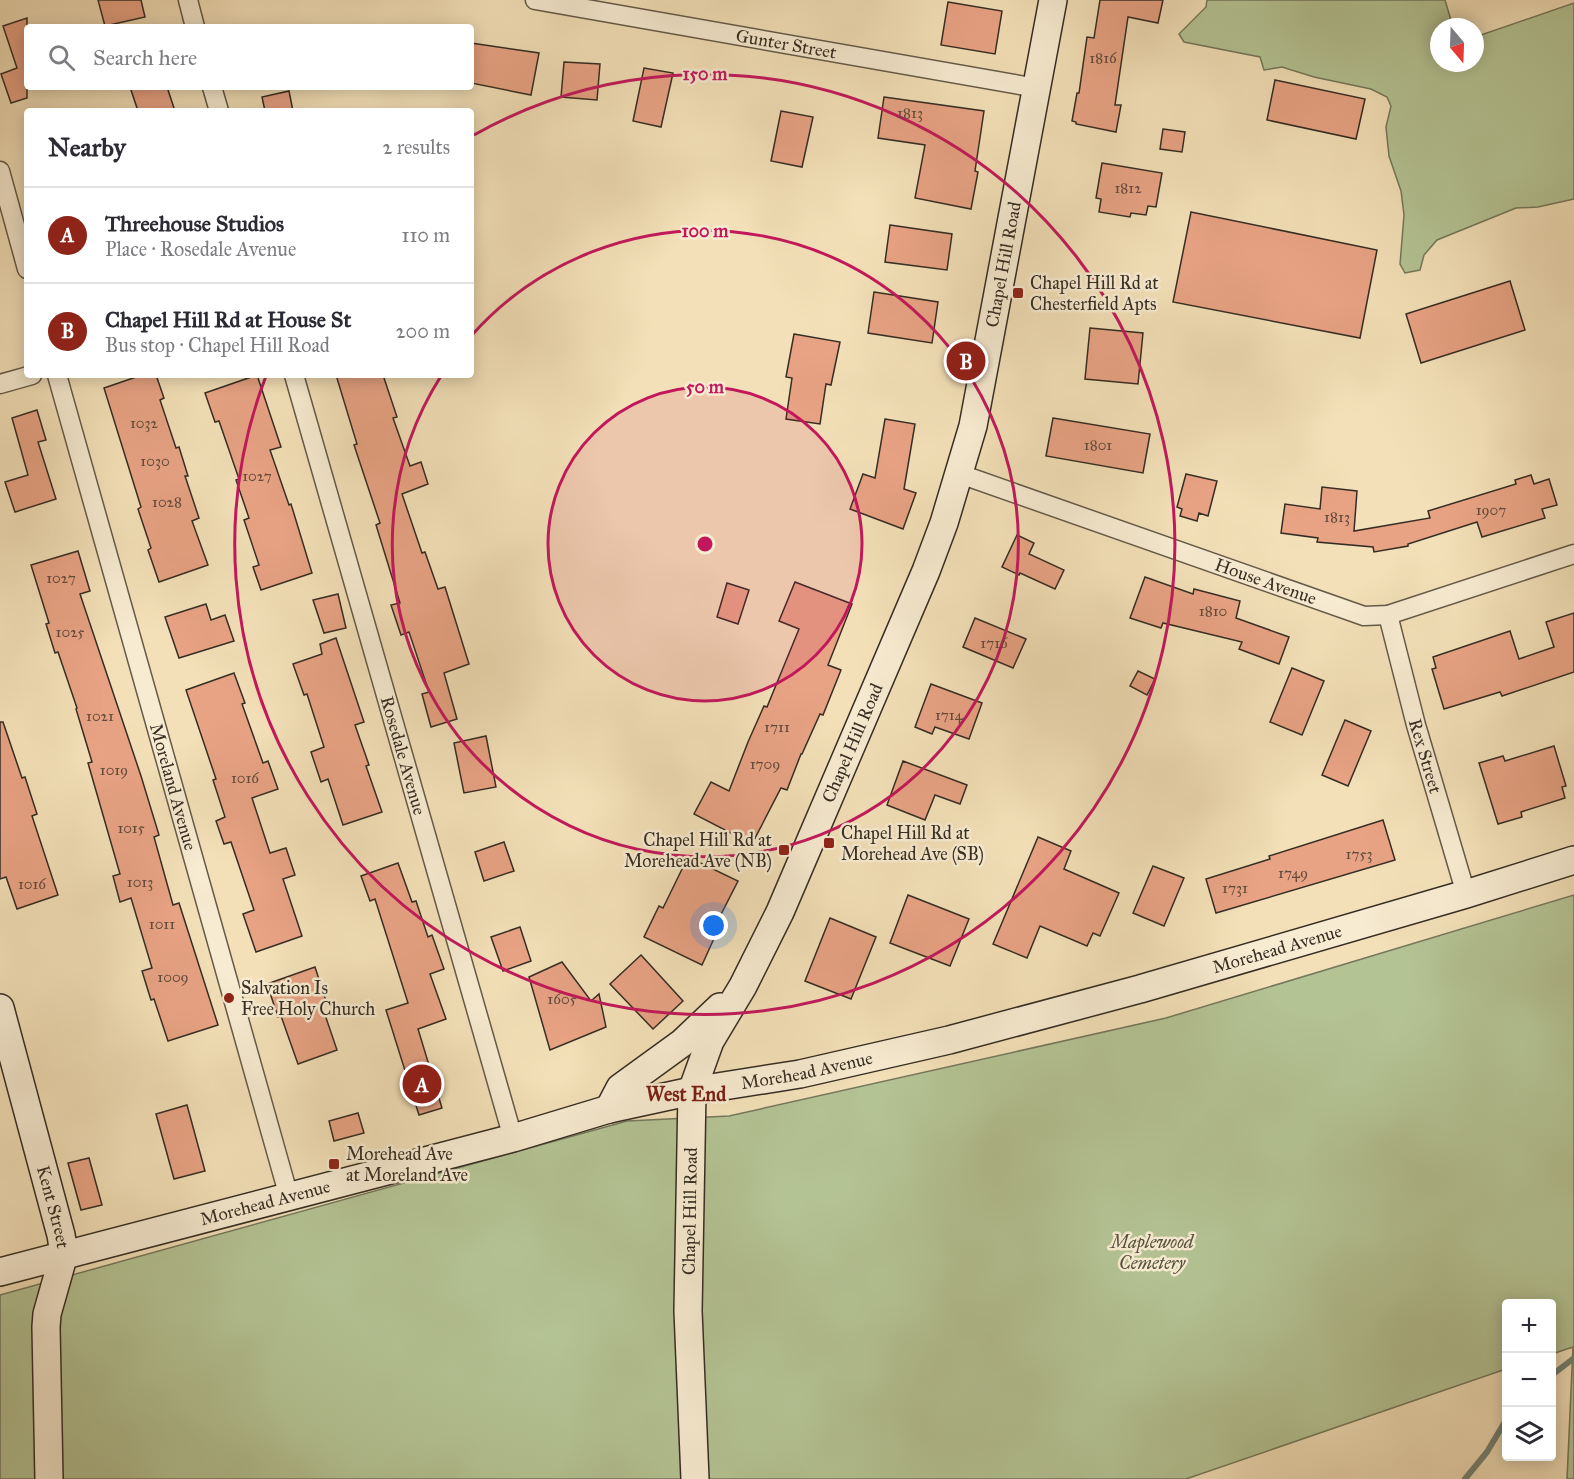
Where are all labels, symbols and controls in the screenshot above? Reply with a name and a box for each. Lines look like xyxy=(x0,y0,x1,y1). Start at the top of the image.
north arrow xyxy=(1430,18,1484,72)
search box xyxy=(24,24,474,90)
street label: Gunter Street xyxy=(734,24,839,64)
icon: search xyxy=(45,41,78,74)
text: Search here xyxy=(93,44,197,71)
house number: 1816 xyxy=(1089,49,1118,67)
text: 150 m xyxy=(683,63,728,85)
house number: 1813 xyxy=(897,104,923,122)
text: Nearby xyxy=(48,131,126,163)
text: 2 results xyxy=(382,135,450,159)
house number: 1812 xyxy=(1114,179,1142,197)
street label: Chapel Hill Road xyxy=(981,200,1026,329)
text: Threehouse Studios xyxy=(105,210,284,237)
text: 100 m xyxy=(682,220,729,242)
text: A xyxy=(61,223,74,247)
text: 110 m xyxy=(402,223,450,247)
text: Place · Rosedale Avenue xyxy=(105,237,296,261)
place label: Chapel Hill Rd at Chesterfield Apts xyxy=(1030,272,1159,315)
marker: Chapel Hill Rd at Chesterfield Apts xyxy=(1011,286,1025,300)
text: Chapel Hill Rd at House St xyxy=(105,306,351,333)
text: B xyxy=(61,319,74,343)
text: 200 m xyxy=(396,319,450,343)
text: Bus stop · Chapel Hill Road xyxy=(105,333,330,357)
pin: B xyxy=(946,338,986,384)
text: 50 m xyxy=(686,376,725,398)
house number: 1032 xyxy=(130,414,159,432)
house number: 1801 xyxy=(1084,436,1112,454)
house number: 1030 xyxy=(140,452,170,470)
house number: 1027 xyxy=(242,467,272,485)
house number: 1028 xyxy=(152,493,182,511)
house number: 1907 xyxy=(1476,501,1506,519)
house number: 1813 xyxy=(1324,508,1350,526)
centre of rings xyxy=(695,534,715,554)
street label: House Avenue xyxy=(1212,553,1319,609)
house number: 1027 xyxy=(46,569,76,587)
house number: 1810 xyxy=(1199,602,1227,620)
house number: 1025 xyxy=(56,623,84,641)
house number: 1716 xyxy=(980,634,1009,652)
street label: Chapel Hill Road xyxy=(817,680,888,806)
street label: Rosedale Avenue xyxy=(376,694,431,818)
house number: 1714 xyxy=(935,706,964,724)
house number: 1021 xyxy=(86,707,114,725)
street label: Rex Street xyxy=(1404,716,1447,797)
house number: 1711 xyxy=(764,718,790,736)
street label: Moreland Avenue xyxy=(145,721,202,853)
house number: 1709 xyxy=(750,755,780,773)
house number: 1019 xyxy=(100,761,128,779)
house number: 1016 xyxy=(231,769,260,787)
house number: 1015 xyxy=(117,819,145,837)
place label: Chapel Hill Rd at Morehead Ave (SB) xyxy=(841,822,984,866)
place label: Chapel Hill Rd at Morehead Ave (NB) xyxy=(624,829,773,873)
marker: Chapel Hill Rd at Morehead Ave (SB) xyxy=(822,836,836,850)
marker: Chapel Hill Rd at Morehead Ave (NB) xyxy=(777,843,791,857)
house number: 1753 xyxy=(1346,845,1372,863)
house number: 1749 xyxy=(1278,864,1308,882)
house number: 1013 xyxy=(127,873,153,891)
house number: 1016 xyxy=(18,875,47,893)
house number: 1731 xyxy=(1222,879,1248,897)
your location xyxy=(699,911,728,940)
house number: 1011 xyxy=(149,915,175,933)
street label: Morehead Avenue xyxy=(1210,920,1344,978)
house number: 1009 xyxy=(157,968,189,986)
place label: Salvation Is Free Holy Church xyxy=(241,977,375,1020)
house number: 1605 xyxy=(547,990,577,1008)
marker: Salvation Is Free Holy Church xyxy=(222,991,236,1005)
street label: Morehead Avenue xyxy=(739,1047,875,1094)
pin: A xyxy=(402,1062,442,1106)
district label: West End xyxy=(646,1082,727,1106)
place label: Morehead Ave at Moreland Ave xyxy=(346,1143,468,1186)
street label: Chapel Hill Road xyxy=(678,1147,702,1275)
marker: Morehead Ave at Moreland Ave xyxy=(327,1157,341,1171)
street label: Kent Street xyxy=(32,1163,74,1251)
street label: Morehead Avenue xyxy=(198,1175,333,1230)
park label: Maplewood Cemetery xyxy=(1109,1231,1195,1274)
map controls xyxy=(1502,1299,1556,1461)
button: + xyxy=(1502,1299,1556,1353)
button: − xyxy=(1502,1353,1556,1407)
button: layers xyxy=(1502,1407,1556,1461)

